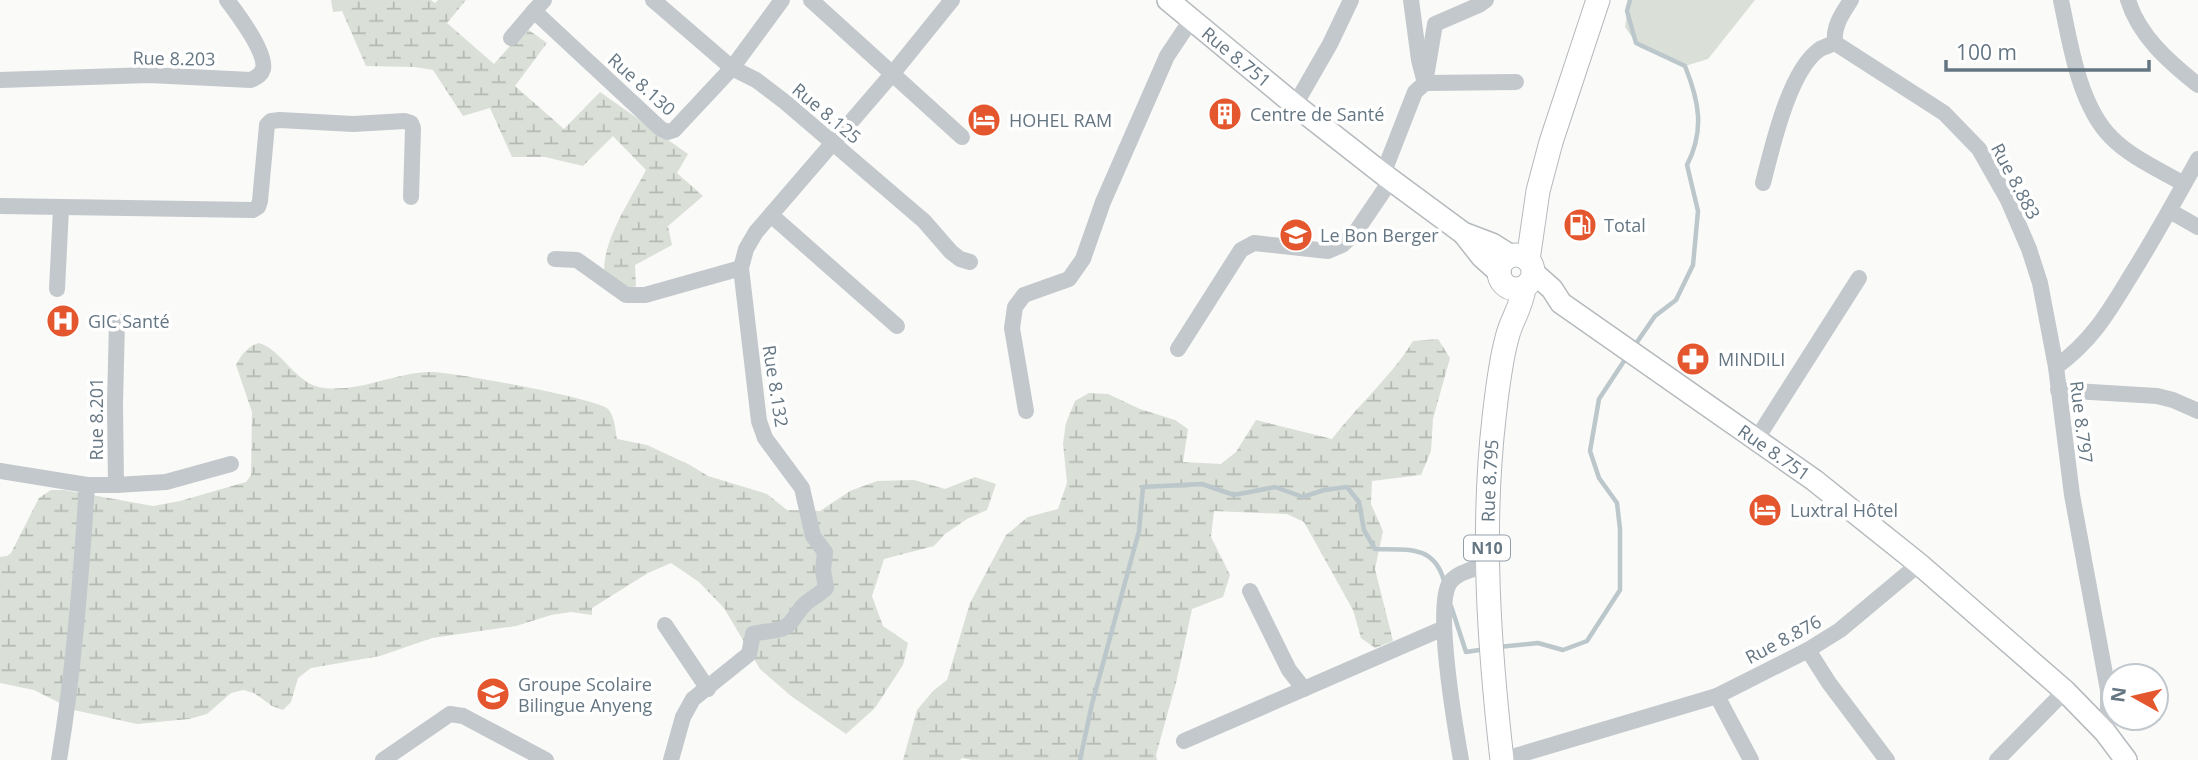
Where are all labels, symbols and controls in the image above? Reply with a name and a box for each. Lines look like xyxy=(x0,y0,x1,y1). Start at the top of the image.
street label: Rue 8.751 xyxy=(1197,21,1276,92)
scale bar xyxy=(1946,28,2149,72)
text: 100 m xyxy=(1956,38,2017,66)
street label: Rue 8.203 xyxy=(132,45,216,71)
street label: Rue 8.130 xyxy=(603,47,681,121)
street label: Rue 8.125 xyxy=(788,77,866,149)
building icon: Centre de Santé xyxy=(1206,95,1244,133)
hotel icon: HOHEL RAM xyxy=(965,101,1003,139)
place label: Centre de Santé xyxy=(1250,102,1384,126)
place label: HOHEL RAM xyxy=(1009,108,1112,132)
street label: Rue 8.883 xyxy=(1986,139,2046,223)
fuel station icon: Total xyxy=(1561,206,1599,244)
place label: Total xyxy=(1604,213,1646,237)
school or university icon: Le Bon Berger xyxy=(1277,216,1315,254)
place label: Le Bon Berger xyxy=(1320,223,1439,247)
hospital icon: GIC Santé xyxy=(44,302,82,340)
place label: GIC Santé xyxy=(88,309,170,333)
pharmacy icon: MINDILI xyxy=(1674,340,1712,378)
street label: Rue 8.132 xyxy=(758,343,794,429)
place label: MINDILI xyxy=(1718,347,1785,371)
street label: Rue 8.201 xyxy=(84,378,108,460)
street label: Rue 8.797 xyxy=(2065,379,2099,465)
street label: Rue 8.751 xyxy=(1733,419,1815,486)
street label: Rue 8.795 xyxy=(1476,438,1504,522)
hotel icon: Luxtral Hôtel xyxy=(1746,491,1784,529)
place label: Luxtral Hôtel xyxy=(1790,498,1898,522)
road number: N10 xyxy=(1464,536,1510,561)
street label: Rue 8.876 xyxy=(1741,609,1825,669)
north arrow xyxy=(2100,662,2170,732)
place label: Groupe Scolaire Bilingue Anyeng xyxy=(518,672,652,717)
school or university icon: Groupe Scolaire Bilingue Anyeng xyxy=(474,675,512,713)
text: N xyxy=(2104,685,2132,704)

